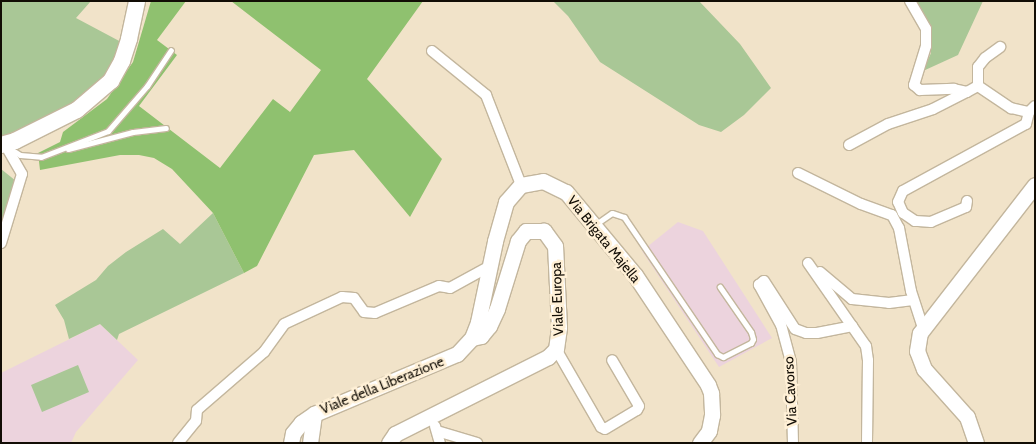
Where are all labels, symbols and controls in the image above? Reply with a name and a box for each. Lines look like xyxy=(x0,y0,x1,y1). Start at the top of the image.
street label: Via Brigata Majella xyxy=(564,192,644,286)
street label: Viale Europa xyxy=(547,262,567,336)
street label: Viale della Liberazione xyxy=(318,352,446,418)
street label: Via Cavorso xyxy=(780,356,800,426)

